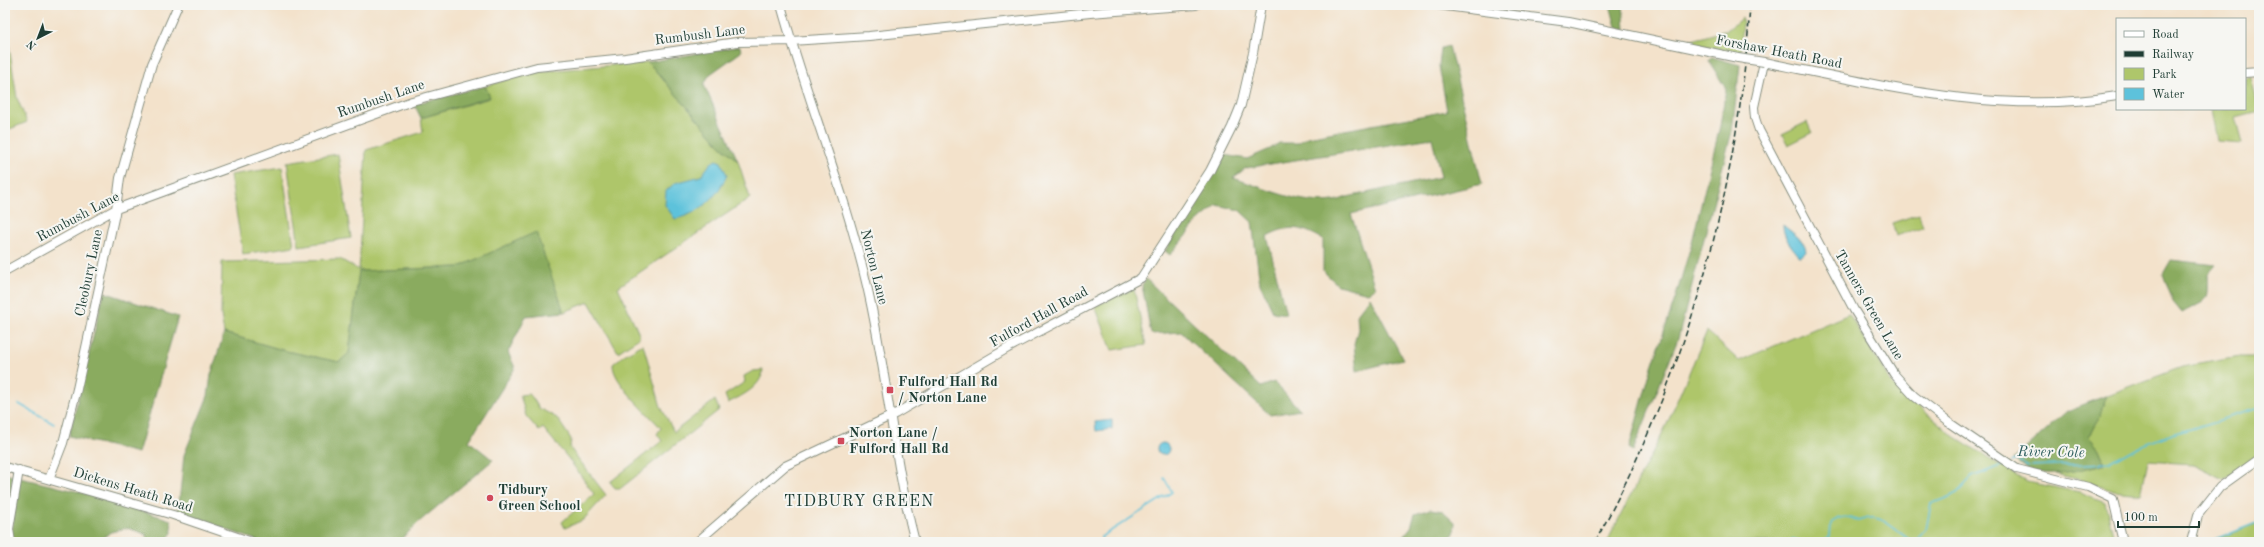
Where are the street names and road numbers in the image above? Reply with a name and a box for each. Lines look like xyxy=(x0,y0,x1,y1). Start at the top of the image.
street label: Rumbush Lane xyxy=(654,22,746,48)
street label: Forshaw Heath Road xyxy=(1715,33,1843,71)
street label: Rumbush Lane xyxy=(336,78,426,120)
street label: Rumbush Lane xyxy=(34,189,122,245)
street label: Cleobury Lane xyxy=(73,228,105,318)
street label: Norton Lane xyxy=(858,228,890,306)
street label: Tanners Green Lane xyxy=(1832,248,1906,362)
street label: Fulford Hall Road xyxy=(988,284,1090,350)
street label: Dickens Heath Road xyxy=(72,465,194,515)

